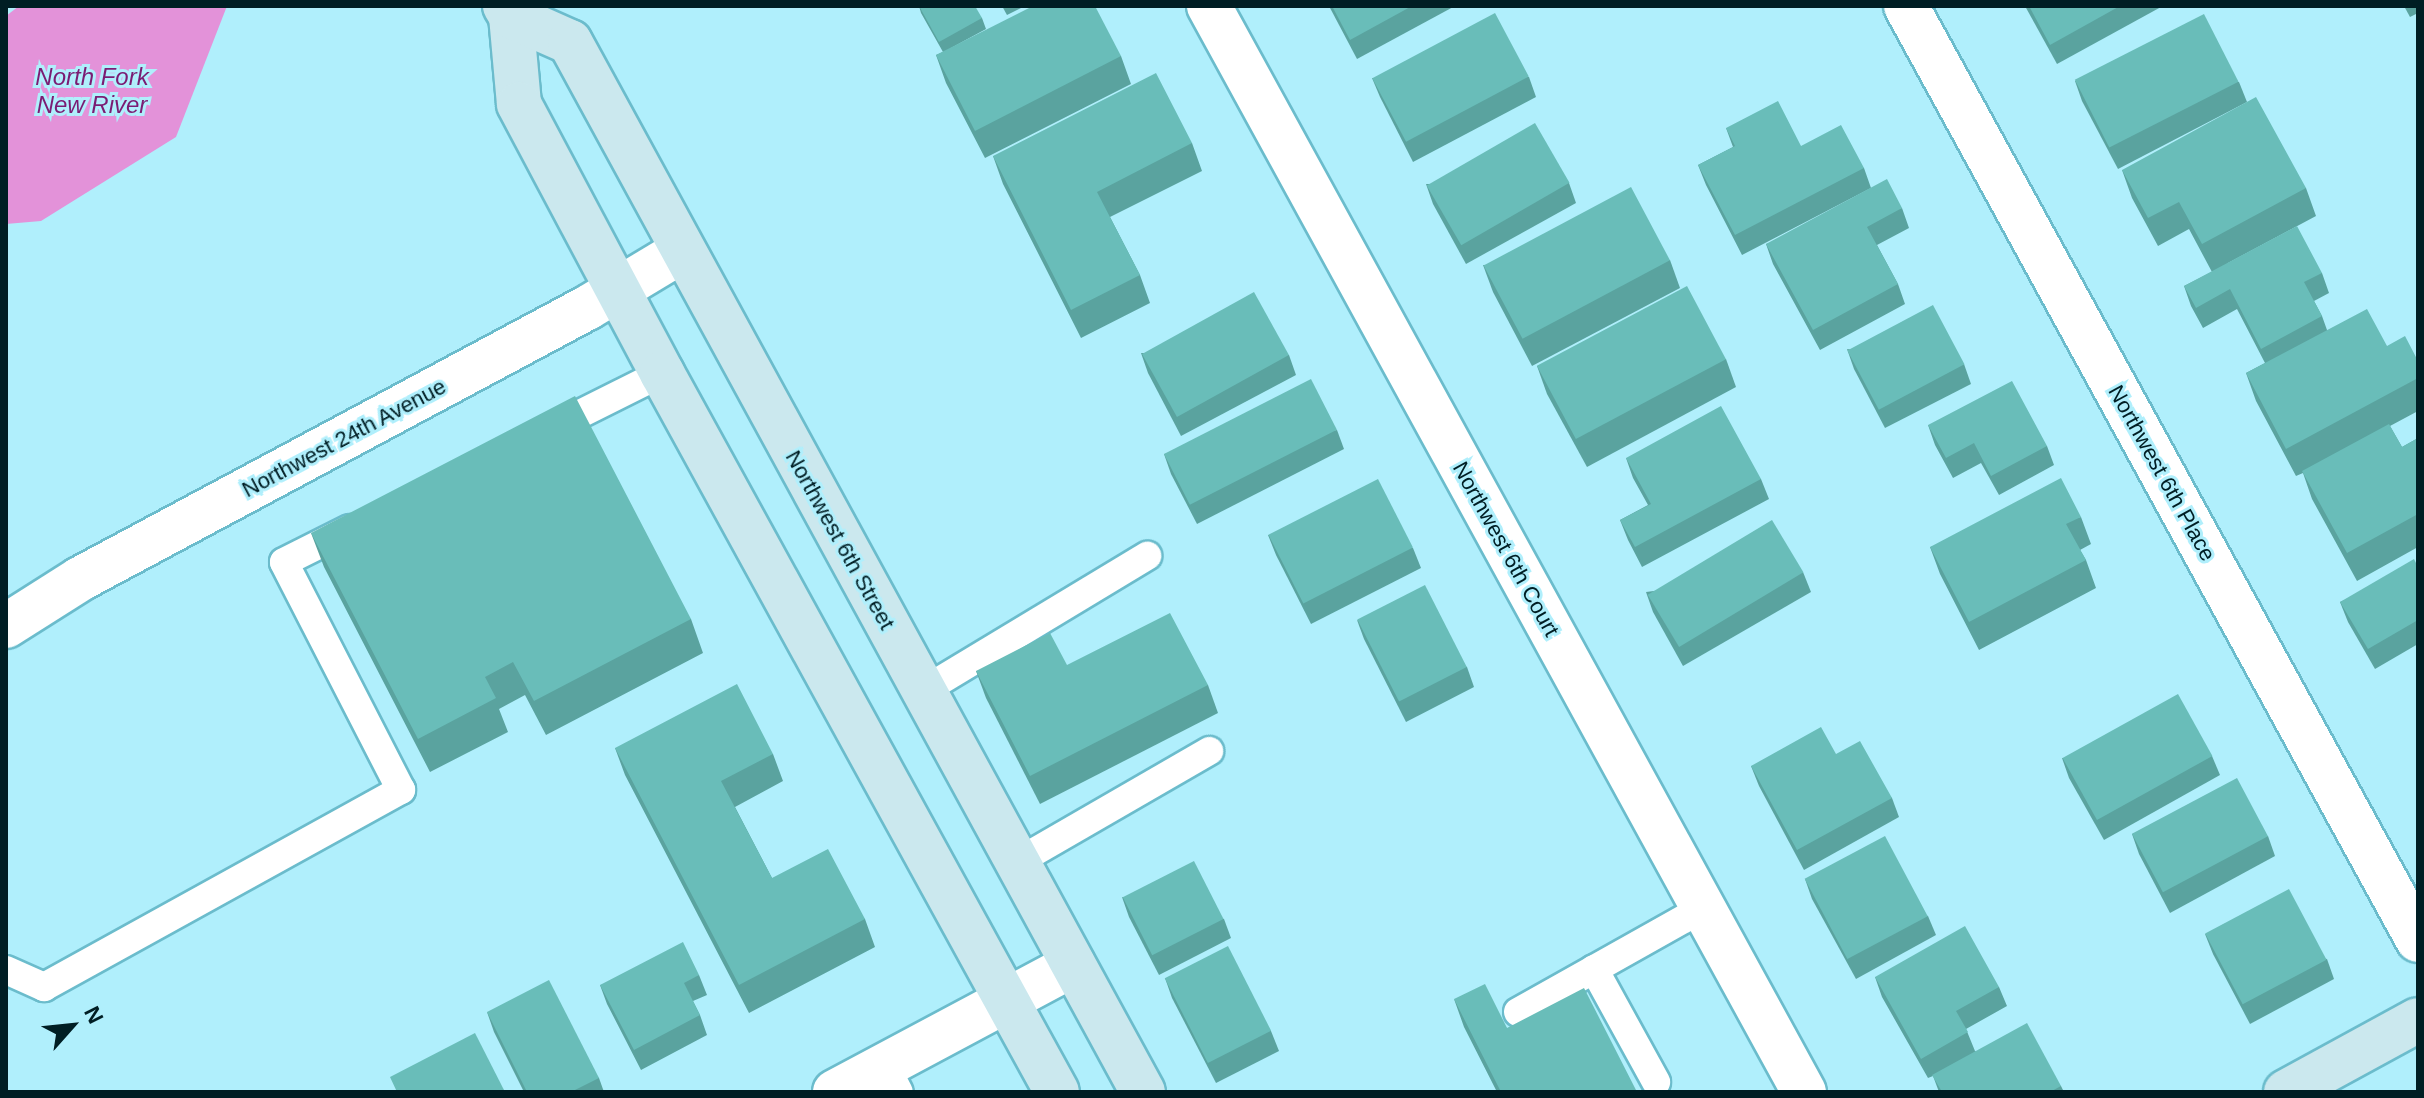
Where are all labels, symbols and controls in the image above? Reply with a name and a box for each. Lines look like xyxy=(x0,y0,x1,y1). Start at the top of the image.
water label: North Fork New River xyxy=(35,63,149,119)
street label: Northwest 24th Avenue xyxy=(237,373,451,503)
street label: Northwest 6th Place xyxy=(2103,381,2221,565)
street label: Northwest 6th Street xyxy=(780,446,900,634)
street label: Northwest 6th Court xyxy=(1447,457,1565,641)
north arrow xyxy=(32,986,112,1066)
text: N xyxy=(79,1002,109,1028)

